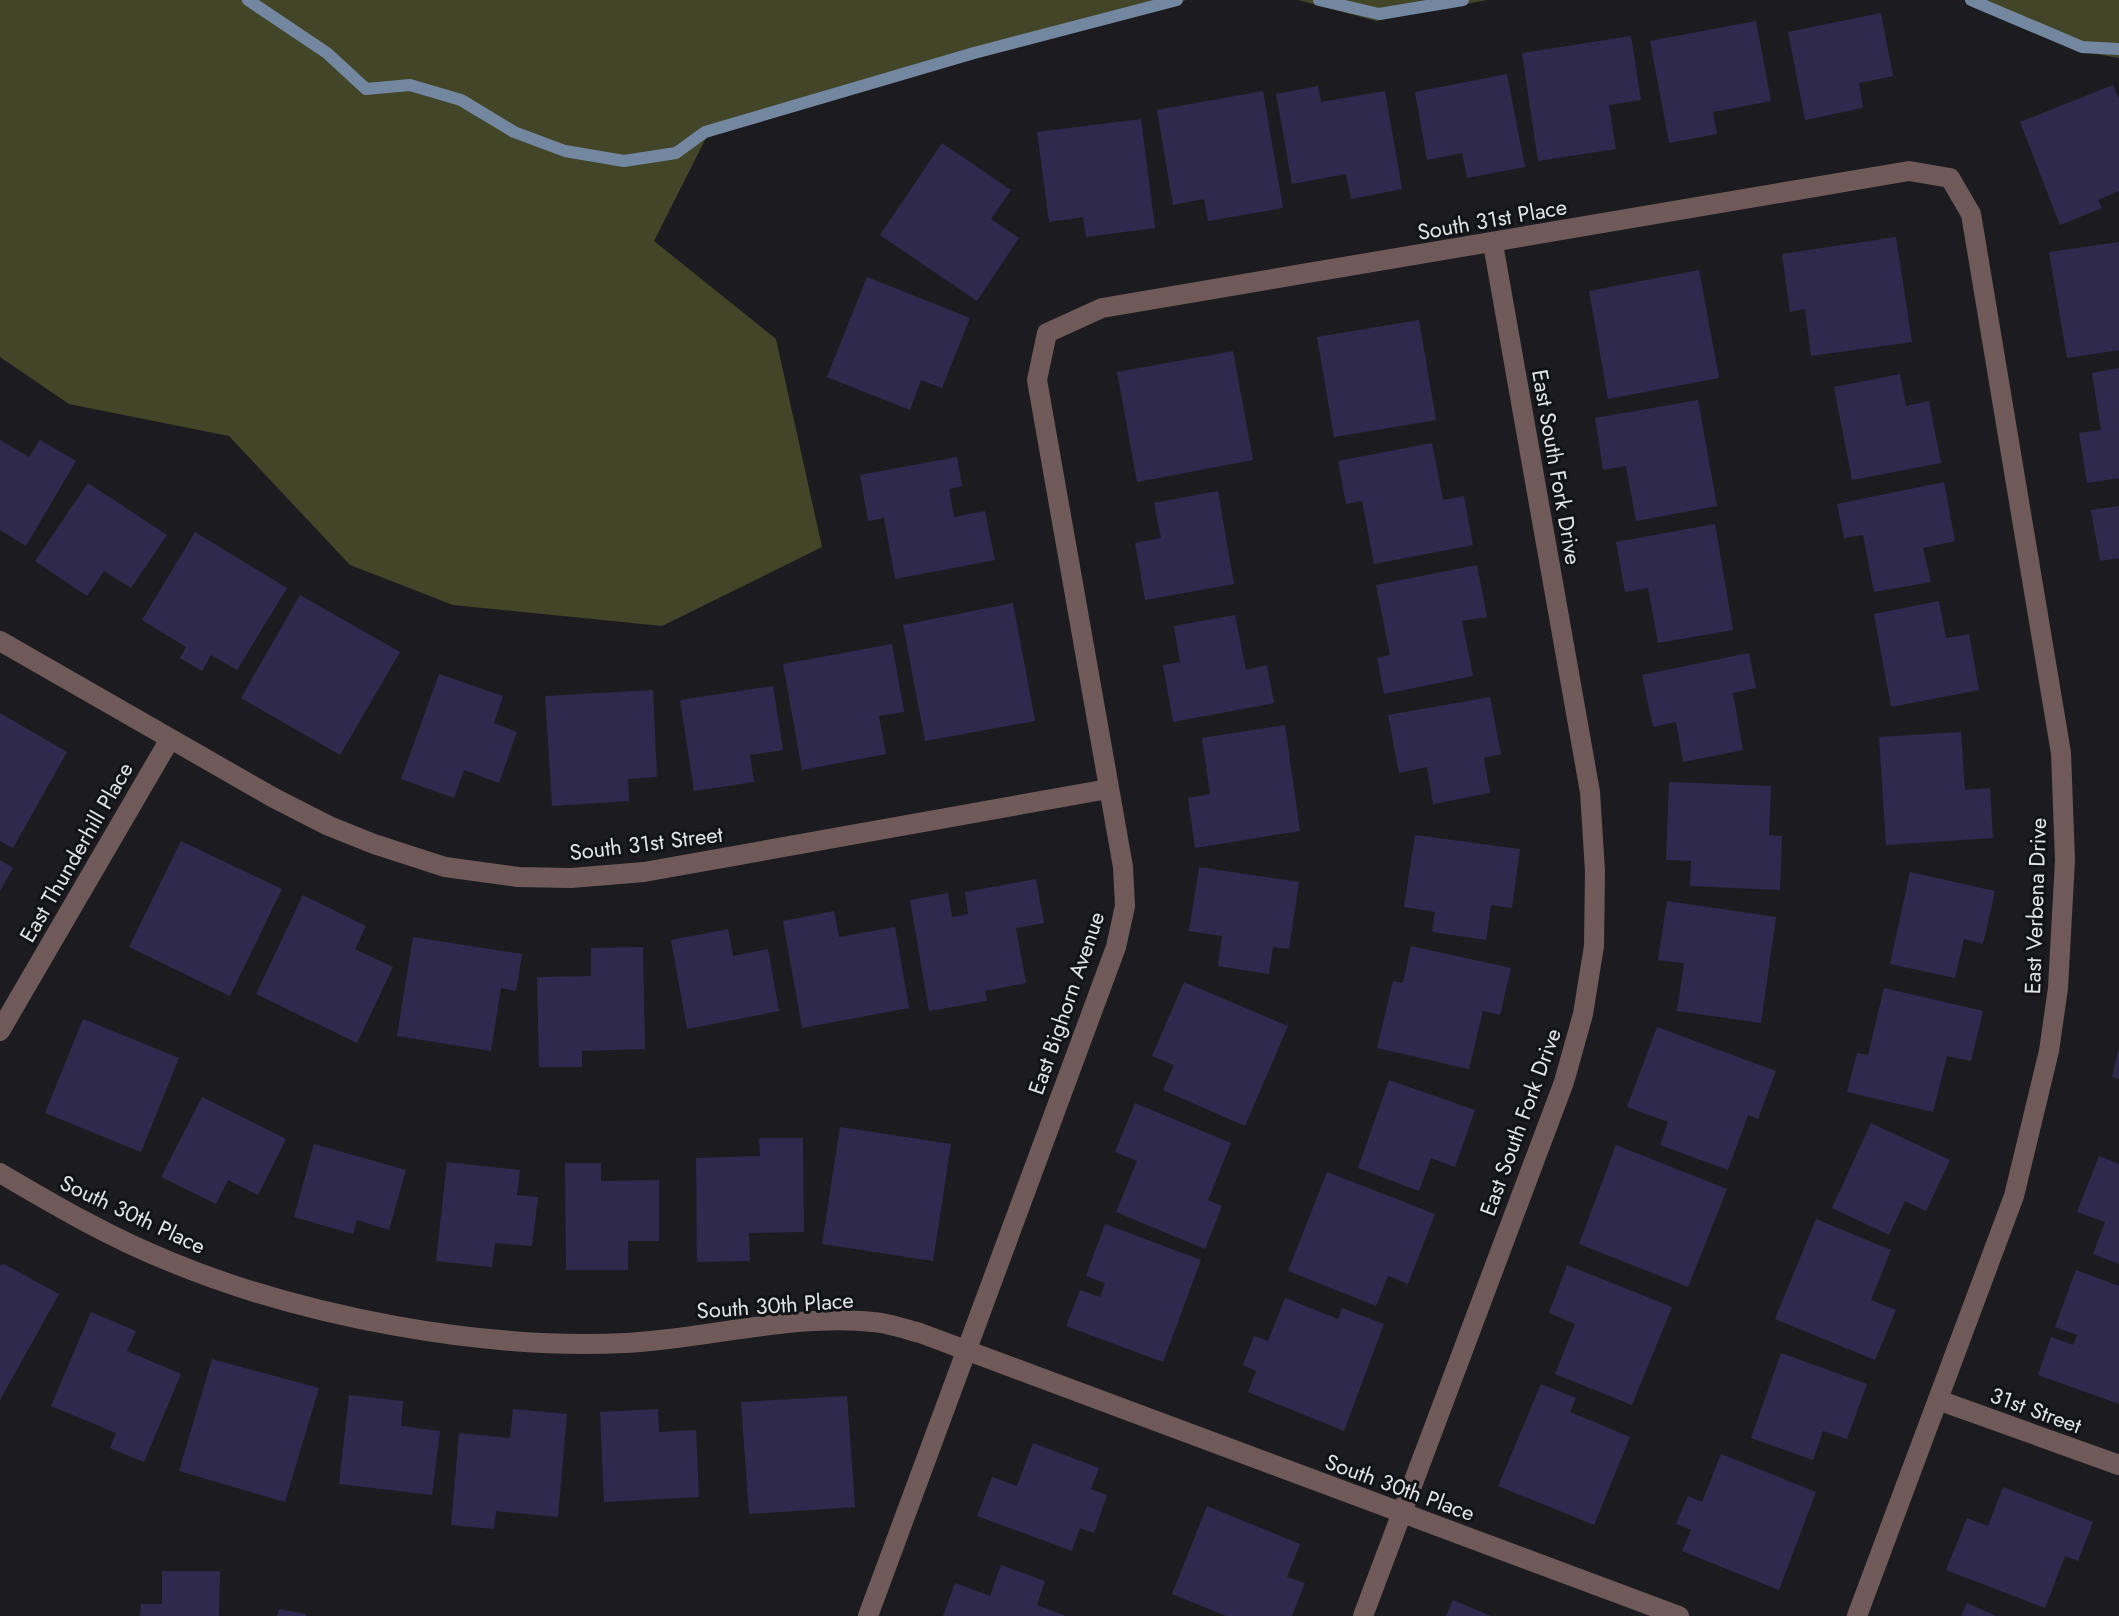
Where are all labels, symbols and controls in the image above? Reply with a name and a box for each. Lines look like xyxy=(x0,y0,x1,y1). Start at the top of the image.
street label: South 31st Place xyxy=(1415,190,1569,248)
street label: East South Fork Drive xyxy=(1524,367,1590,567)
street label: East Thunderhill Place xyxy=(11,756,141,948)
street label: East Verbena Drive xyxy=(2016,817,2054,995)
street label: South 31st Street xyxy=(568,818,725,868)
street label: East Bighorn Avenue xyxy=(1020,907,1112,1099)
street label: East South Fork Drive xyxy=(1471,1024,1569,1220)
street label: South 30th Place xyxy=(55,1166,211,1262)
street label: South 30th Place xyxy=(695,1284,855,1326)
street label: 31st Street xyxy=(1986,1379,2087,1442)
street label: South 30th Place xyxy=(1321,1445,1479,1529)

